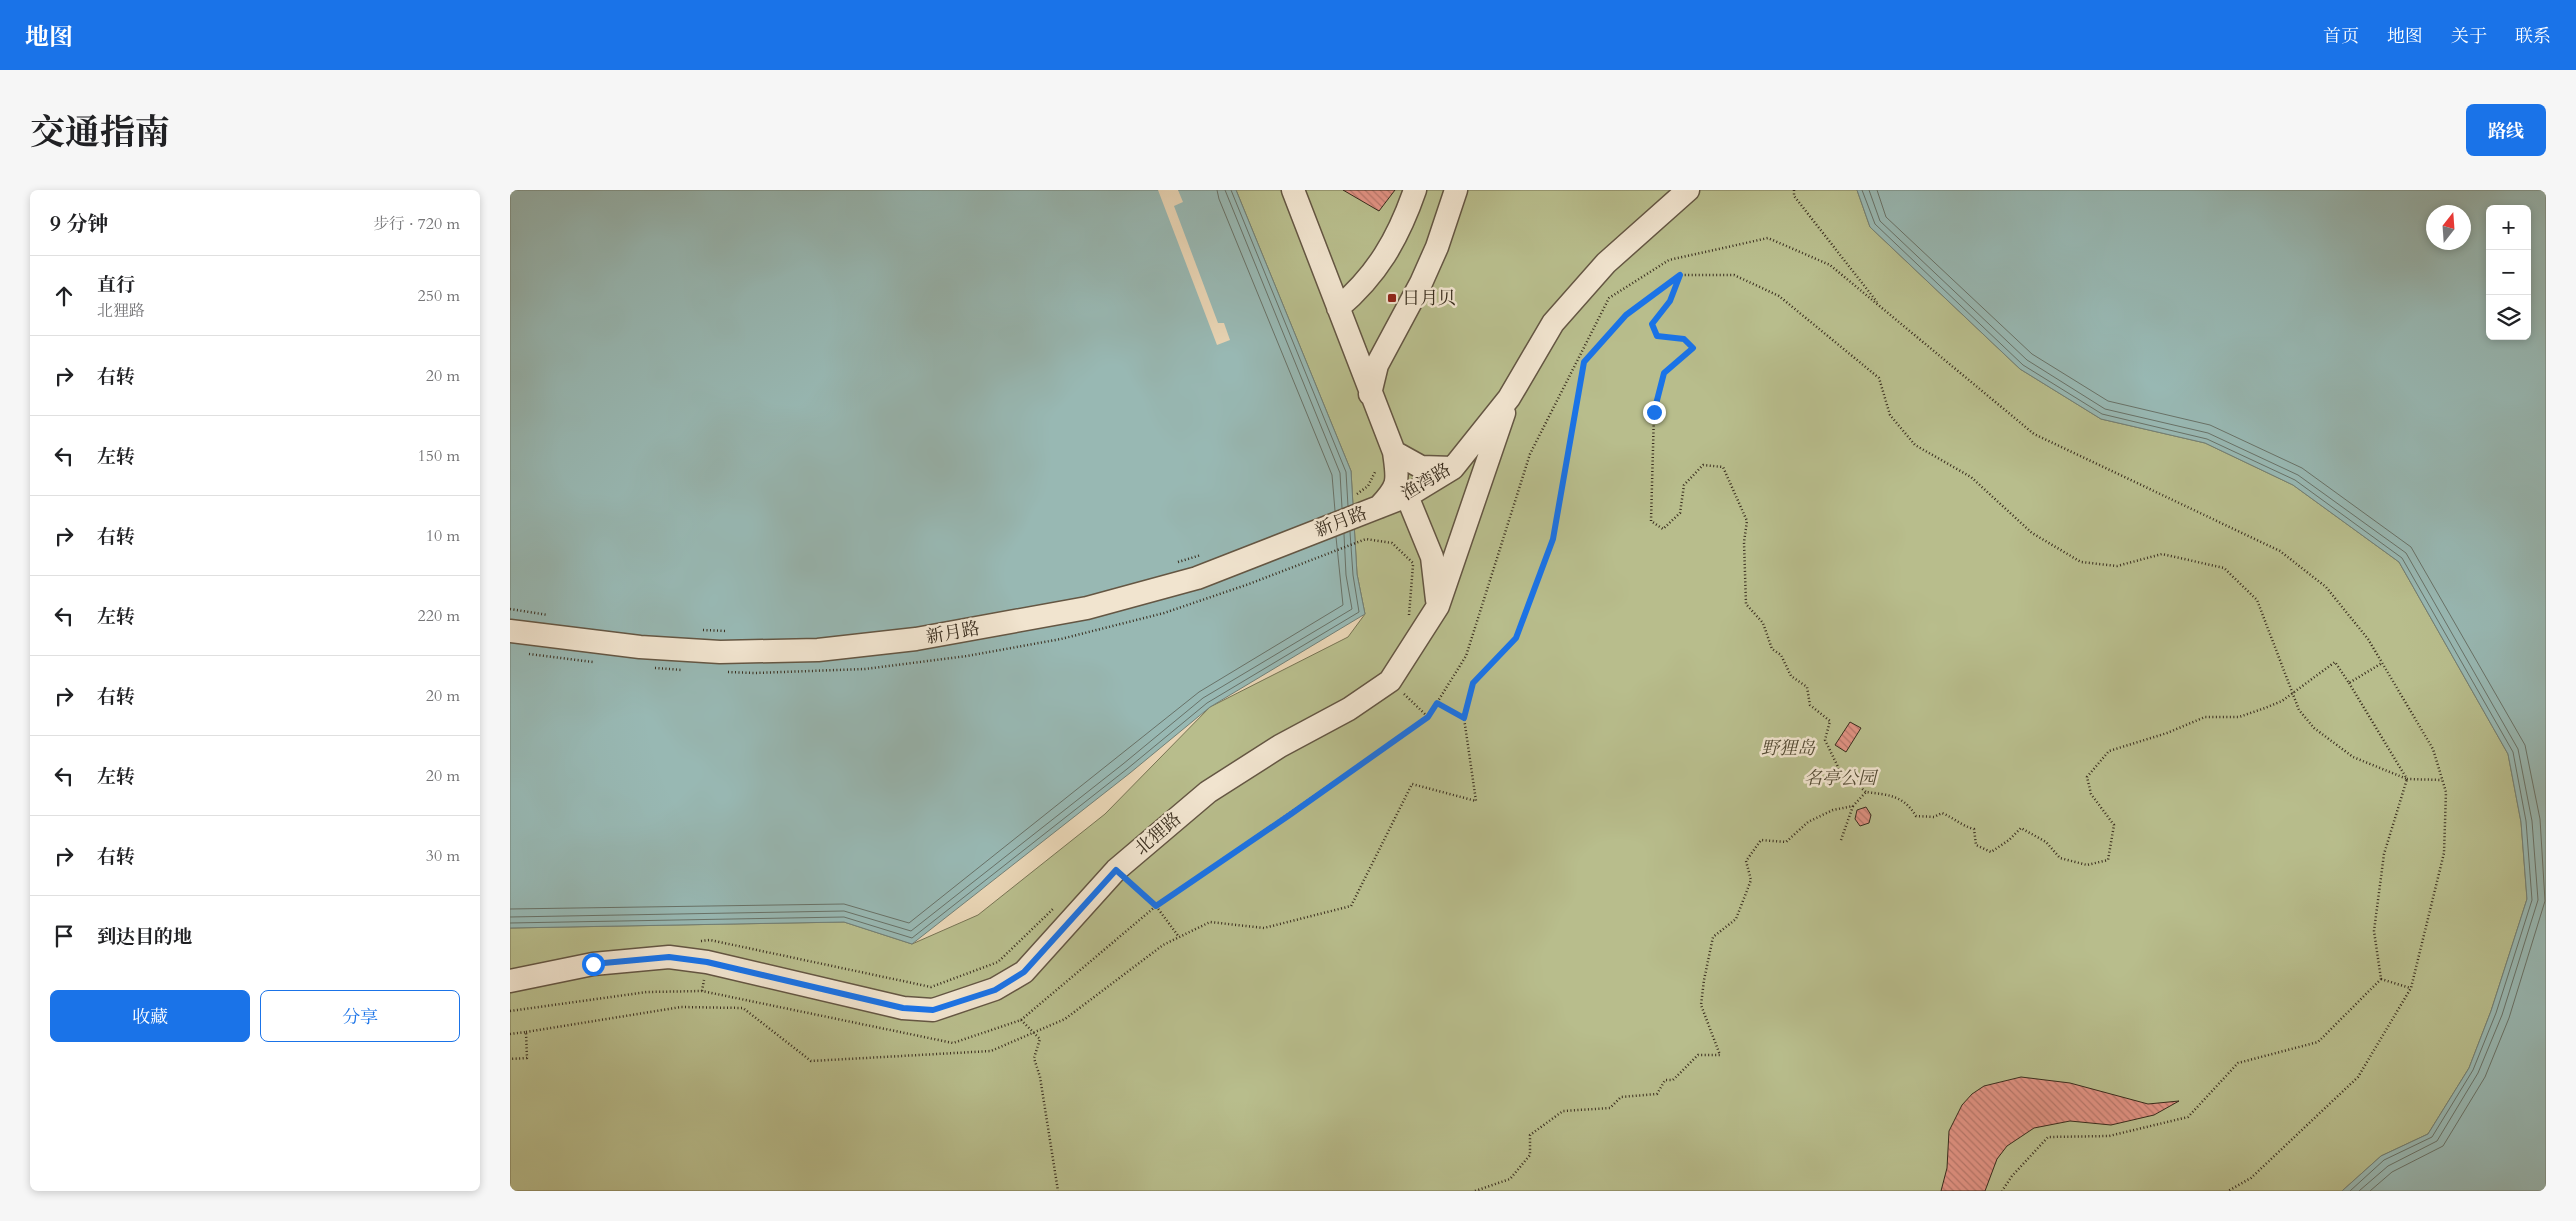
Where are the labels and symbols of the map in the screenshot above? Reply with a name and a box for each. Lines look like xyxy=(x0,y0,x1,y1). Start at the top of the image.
north arrow xyxy=(2426,205,2471,250)
place label: 日月贝 xyxy=(1402,286,1456,311)
marker: 日月贝 xyxy=(1386,292,1398,304)
route end xyxy=(1643,401,1666,424)
street label: 渔湾路 xyxy=(1396,457,1456,507)
street label: 新月路 xyxy=(1311,501,1371,543)
street label: 新月路 xyxy=(924,616,982,650)
park label: 野狸岛 xyxy=(1761,736,1816,761)
park label: 名亭公园 xyxy=(1804,766,1879,791)
street label: 北狸路 xyxy=(1129,807,1187,861)
route start xyxy=(582,953,605,976)

